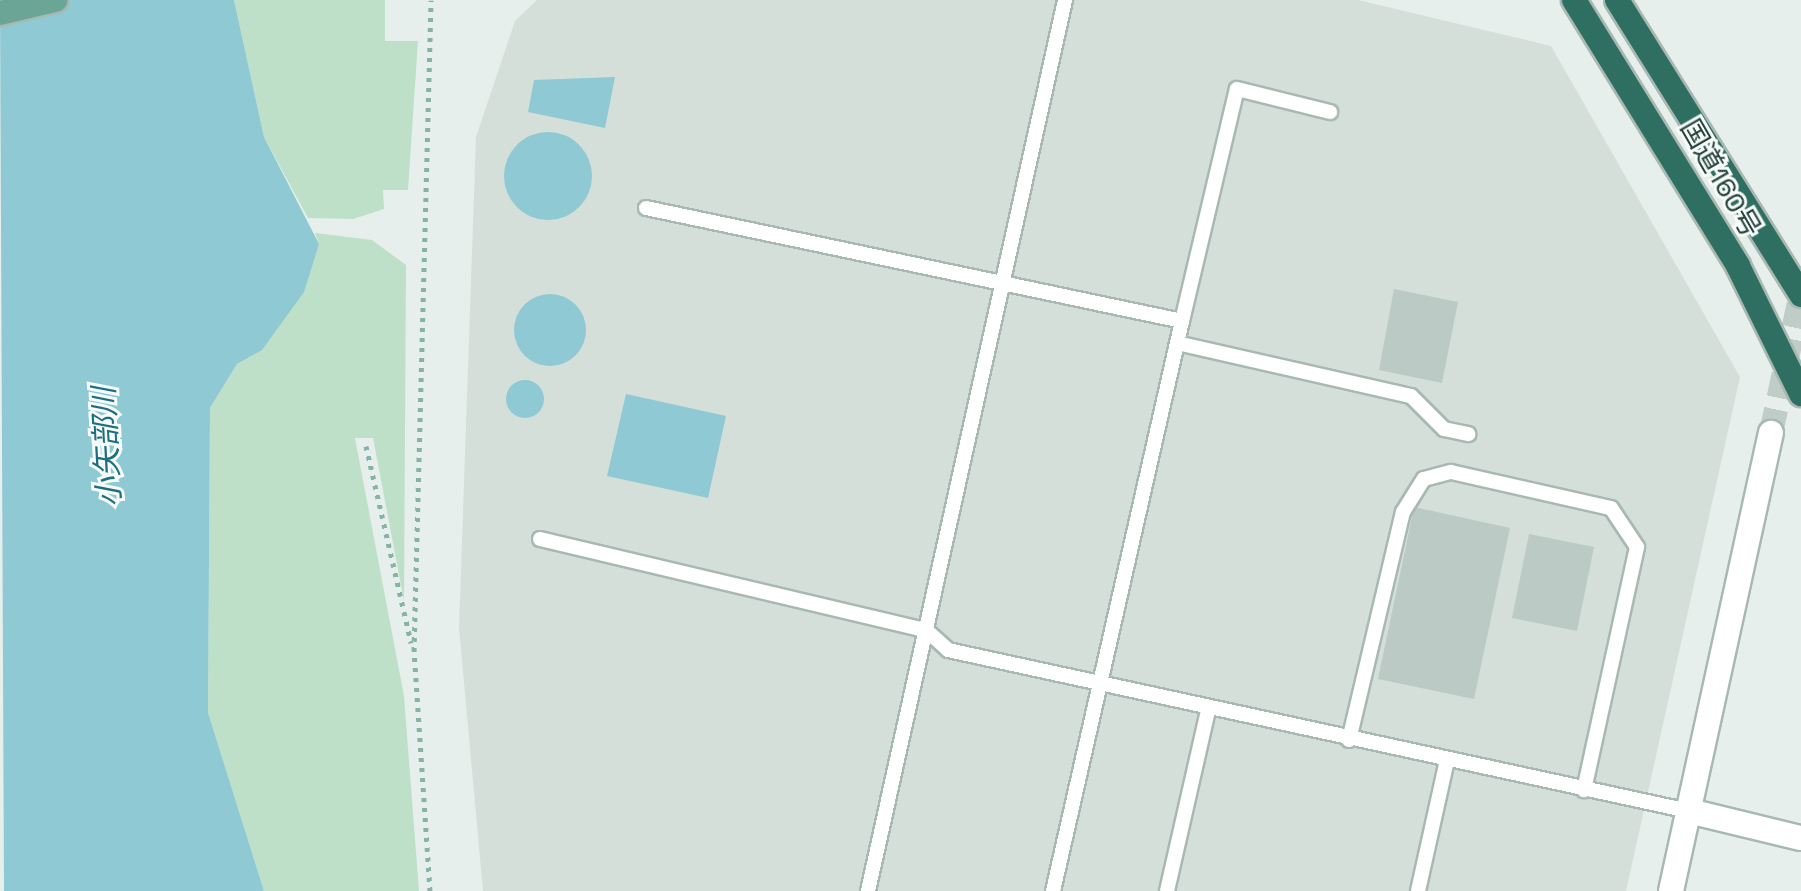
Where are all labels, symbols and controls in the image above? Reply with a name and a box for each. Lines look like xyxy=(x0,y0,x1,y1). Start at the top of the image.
street label: 国道160号 xyxy=(1674,113,1768,243)
water label: 小矢部川 xyxy=(86,386,128,508)

